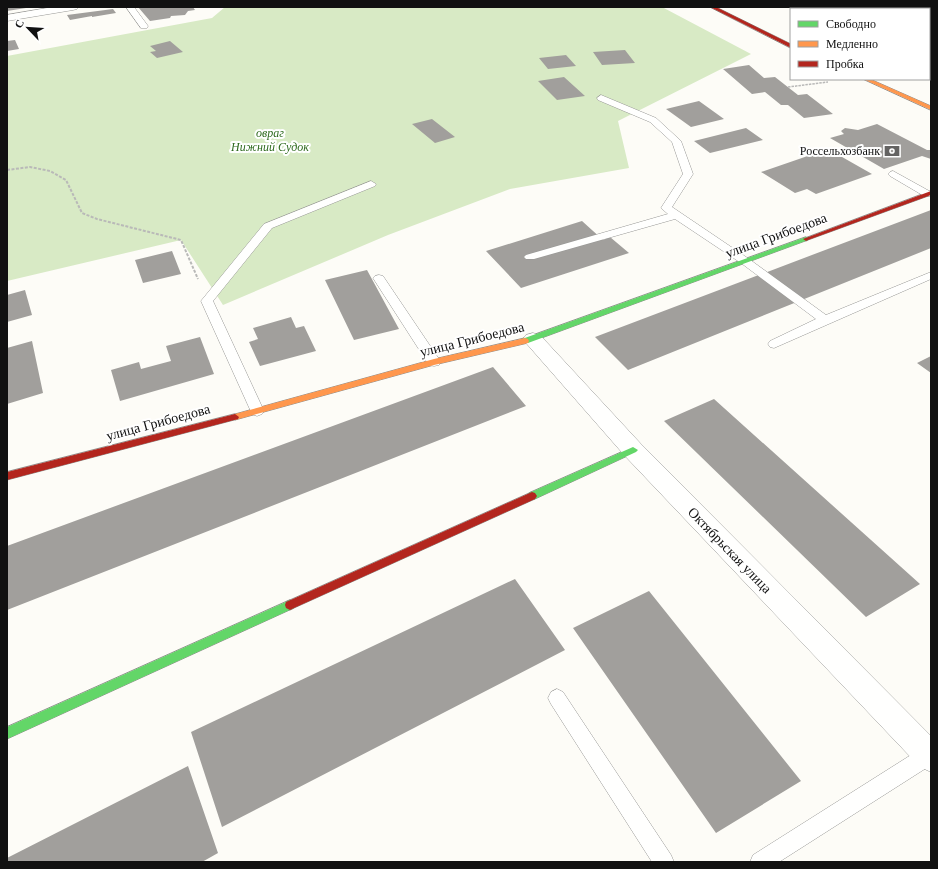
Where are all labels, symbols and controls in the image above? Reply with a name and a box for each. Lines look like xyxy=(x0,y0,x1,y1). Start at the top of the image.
north arrow xyxy=(8,8,48,48)
legend xyxy=(790,8,930,80)
text: Свободно xyxy=(826,17,876,31)
text: С xyxy=(12,18,26,30)
text: Медленно xyxy=(826,37,878,51)
text: Пробка xyxy=(826,57,864,71)
park label: овраг Нижний Судок xyxy=(230,126,309,154)
bank icon: Россельхозбанк xyxy=(883,142,901,160)
place label: Россельхозбанк xyxy=(800,144,880,158)
street label: улица Грибоедова xyxy=(723,210,830,261)
street label: улица Грибоедова xyxy=(418,319,527,360)
street label: улица Грибоедова xyxy=(105,401,212,444)
street label: Октябрьская улица xyxy=(685,504,775,597)

